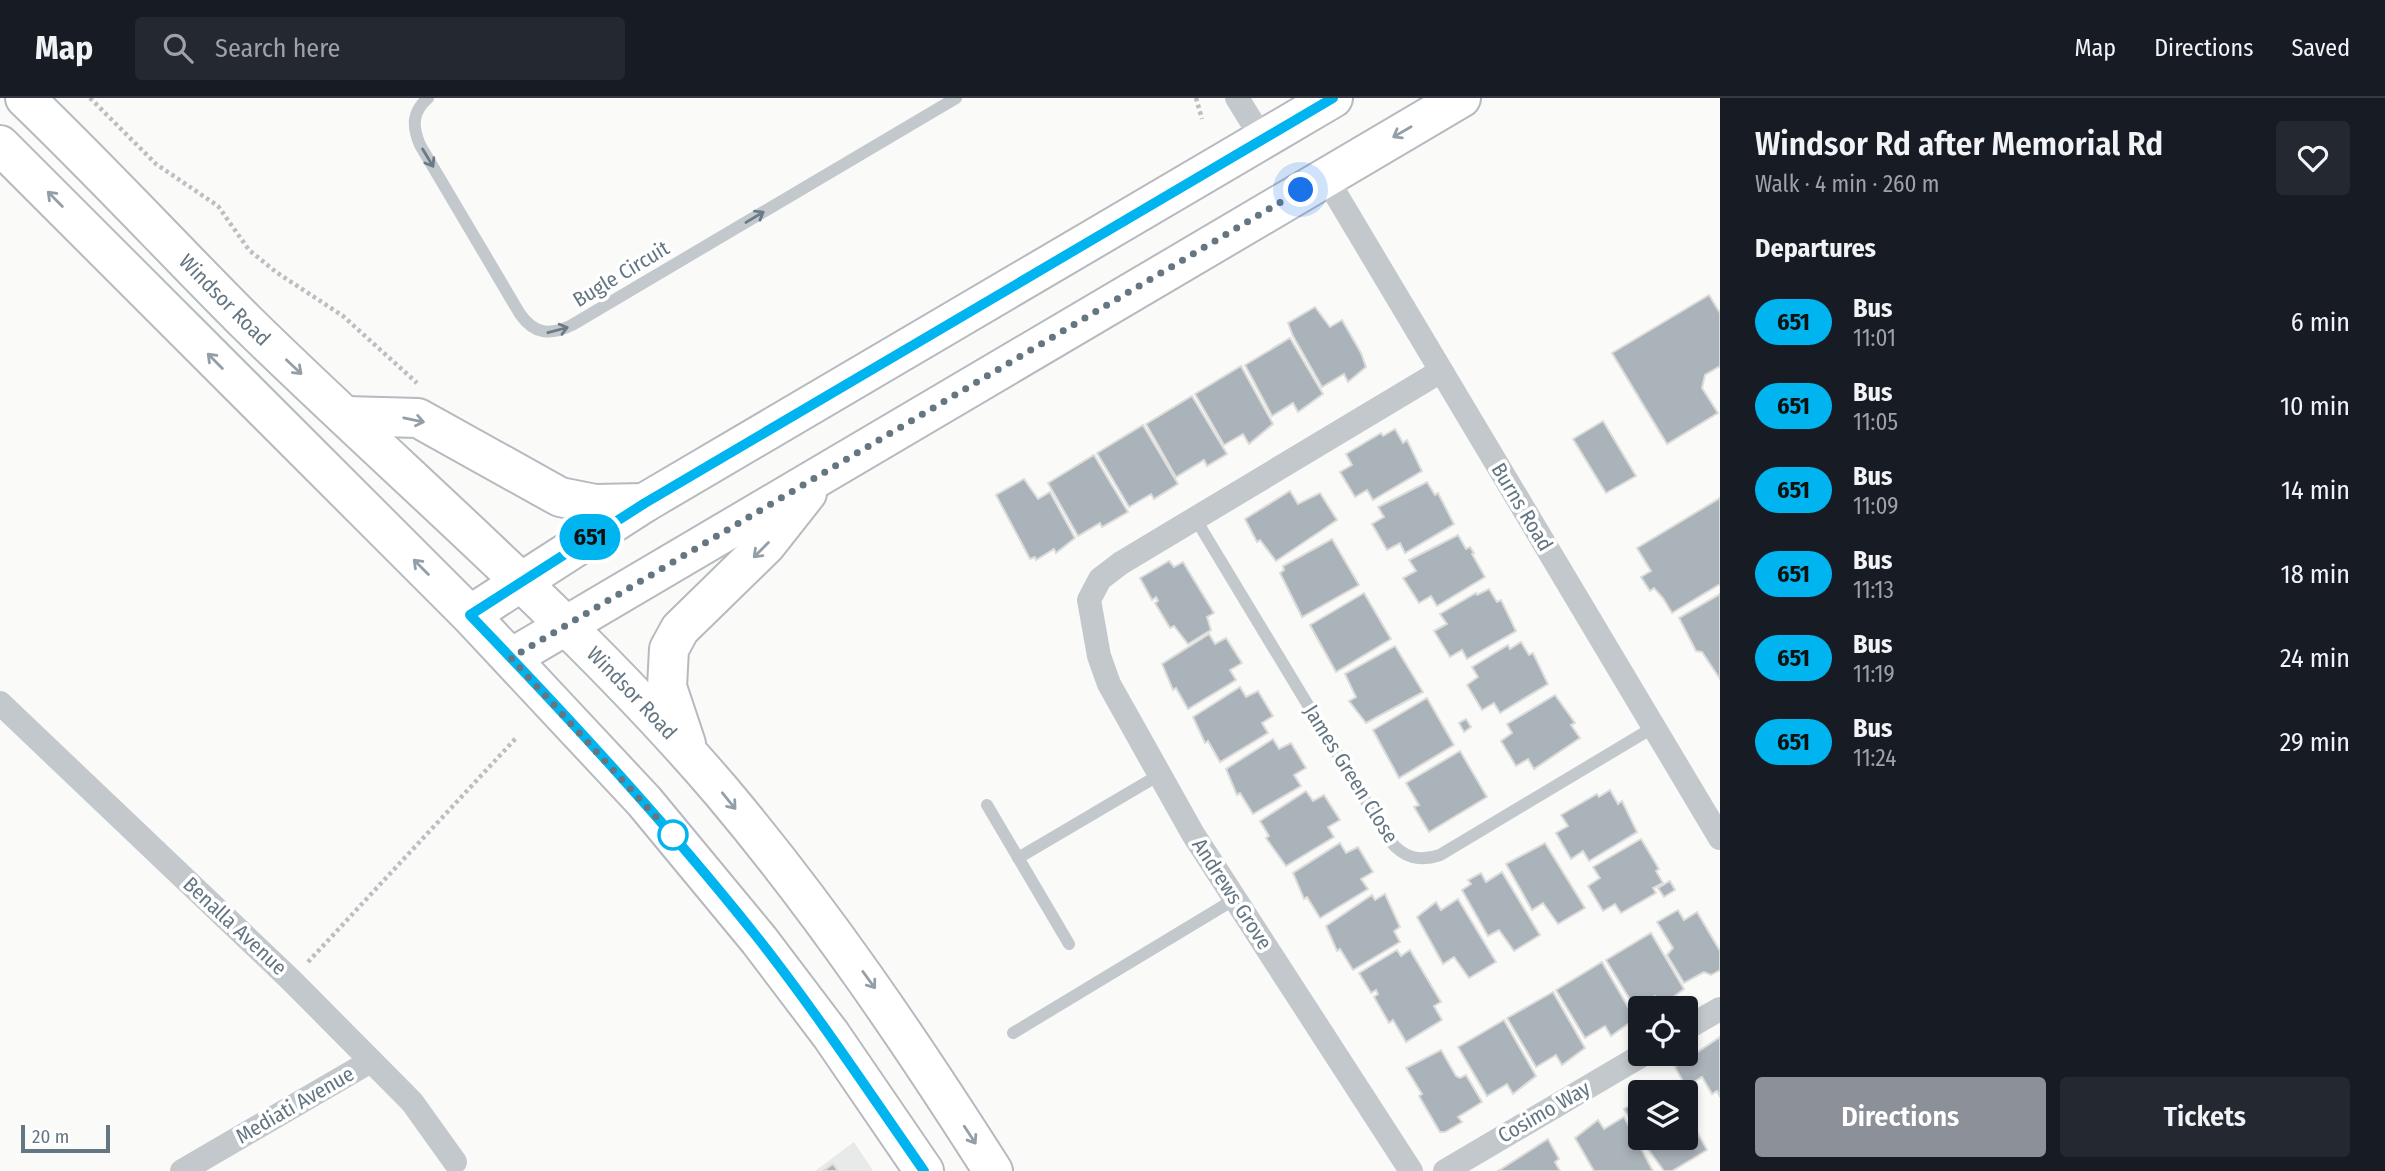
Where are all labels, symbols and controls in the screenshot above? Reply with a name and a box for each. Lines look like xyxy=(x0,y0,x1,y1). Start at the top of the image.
search box xyxy=(135,17,625,80)
text: Map xyxy=(35,28,93,68)
icon: search xyxy=(159,29,197,67)
text: Search here xyxy=(215,33,340,64)
text: Map xyxy=(2075,34,2116,62)
text: Directions xyxy=(2154,34,2253,62)
text: Saved xyxy=(2291,34,2350,62)
button: heart xyxy=(2276,121,2350,195)
text: Windsor Rd after Memorial Rd xyxy=(1755,124,2163,164)
one-way arrow xyxy=(1393,125,1413,139)
one-way arrow xyxy=(422,147,435,168)
text: Walk · 4 min · 260 m xyxy=(1755,170,1940,198)
your location xyxy=(1283,172,1318,207)
one-way arrow xyxy=(47,191,64,208)
one-way arrow xyxy=(745,210,765,224)
text: Departures xyxy=(1755,233,1876,264)
street label: Bugle Circuit xyxy=(568,235,674,313)
street label: Windsor Road xyxy=(173,249,276,351)
text: Bus xyxy=(1853,293,1892,324)
text: 6 min xyxy=(2291,307,2350,338)
text: 651 xyxy=(1777,308,1810,336)
one-way arrow xyxy=(547,322,569,335)
text: 11:01 xyxy=(1853,324,1896,352)
one-way arrow xyxy=(207,352,224,369)
one-way arrow xyxy=(285,358,303,375)
text: Bus xyxy=(1853,377,1892,408)
text: 10 min xyxy=(2280,391,2350,422)
text: 651 xyxy=(1777,392,1810,420)
text: 11:05 xyxy=(1853,408,1898,436)
one-way arrow xyxy=(402,415,424,428)
street label: Burns Road xyxy=(1486,458,1558,556)
text: Bus xyxy=(1853,461,1892,492)
text: 14 min xyxy=(2281,475,2350,506)
text: 651 xyxy=(1777,476,1810,504)
text: 11:09 xyxy=(1853,492,1898,520)
line badge: 651 xyxy=(550,514,630,560)
text: 651 xyxy=(573,523,607,551)
one-way arrow xyxy=(753,541,770,558)
text: Bus xyxy=(1853,545,1892,576)
one-way arrow xyxy=(413,559,430,576)
text: 18 min xyxy=(2281,559,2350,590)
text: 651 xyxy=(1777,560,1810,588)
text: 11:13 xyxy=(1853,576,1894,604)
text: Bus xyxy=(1853,629,1892,660)
street label: Windsor Road xyxy=(581,641,682,745)
text: 24 min xyxy=(2280,643,2350,674)
text: 651 xyxy=(1777,644,1810,672)
text: 11:19 xyxy=(1853,660,1895,688)
street label: James Green Close xyxy=(1298,700,1404,848)
text: Bus xyxy=(1853,713,1892,744)
text: 29 min xyxy=(2280,727,2350,758)
text: 651 xyxy=(1777,728,1810,756)
text: 11:24 xyxy=(1853,744,1896,772)
one-way arrow xyxy=(721,792,737,810)
unlabelled marker xyxy=(658,820,688,850)
street label: Andrews Grove xyxy=(1186,833,1278,955)
street label: Benalla Avenue xyxy=(178,871,292,981)
one-way arrow xyxy=(861,970,876,989)
map controls xyxy=(1628,996,1698,1150)
button: locate xyxy=(1628,996,1698,1066)
street label: Mediati Avenue xyxy=(231,1061,359,1149)
street label: Cosimo Way xyxy=(1493,1075,1595,1149)
button: Directions xyxy=(1755,1077,2046,1157)
button: Tickets xyxy=(2060,1077,2350,1157)
button: layers xyxy=(1628,1080,1698,1150)
scale bar xyxy=(21,1122,110,1154)
one-way arrow xyxy=(963,1124,977,1144)
text: 20 m xyxy=(32,1125,69,1148)

